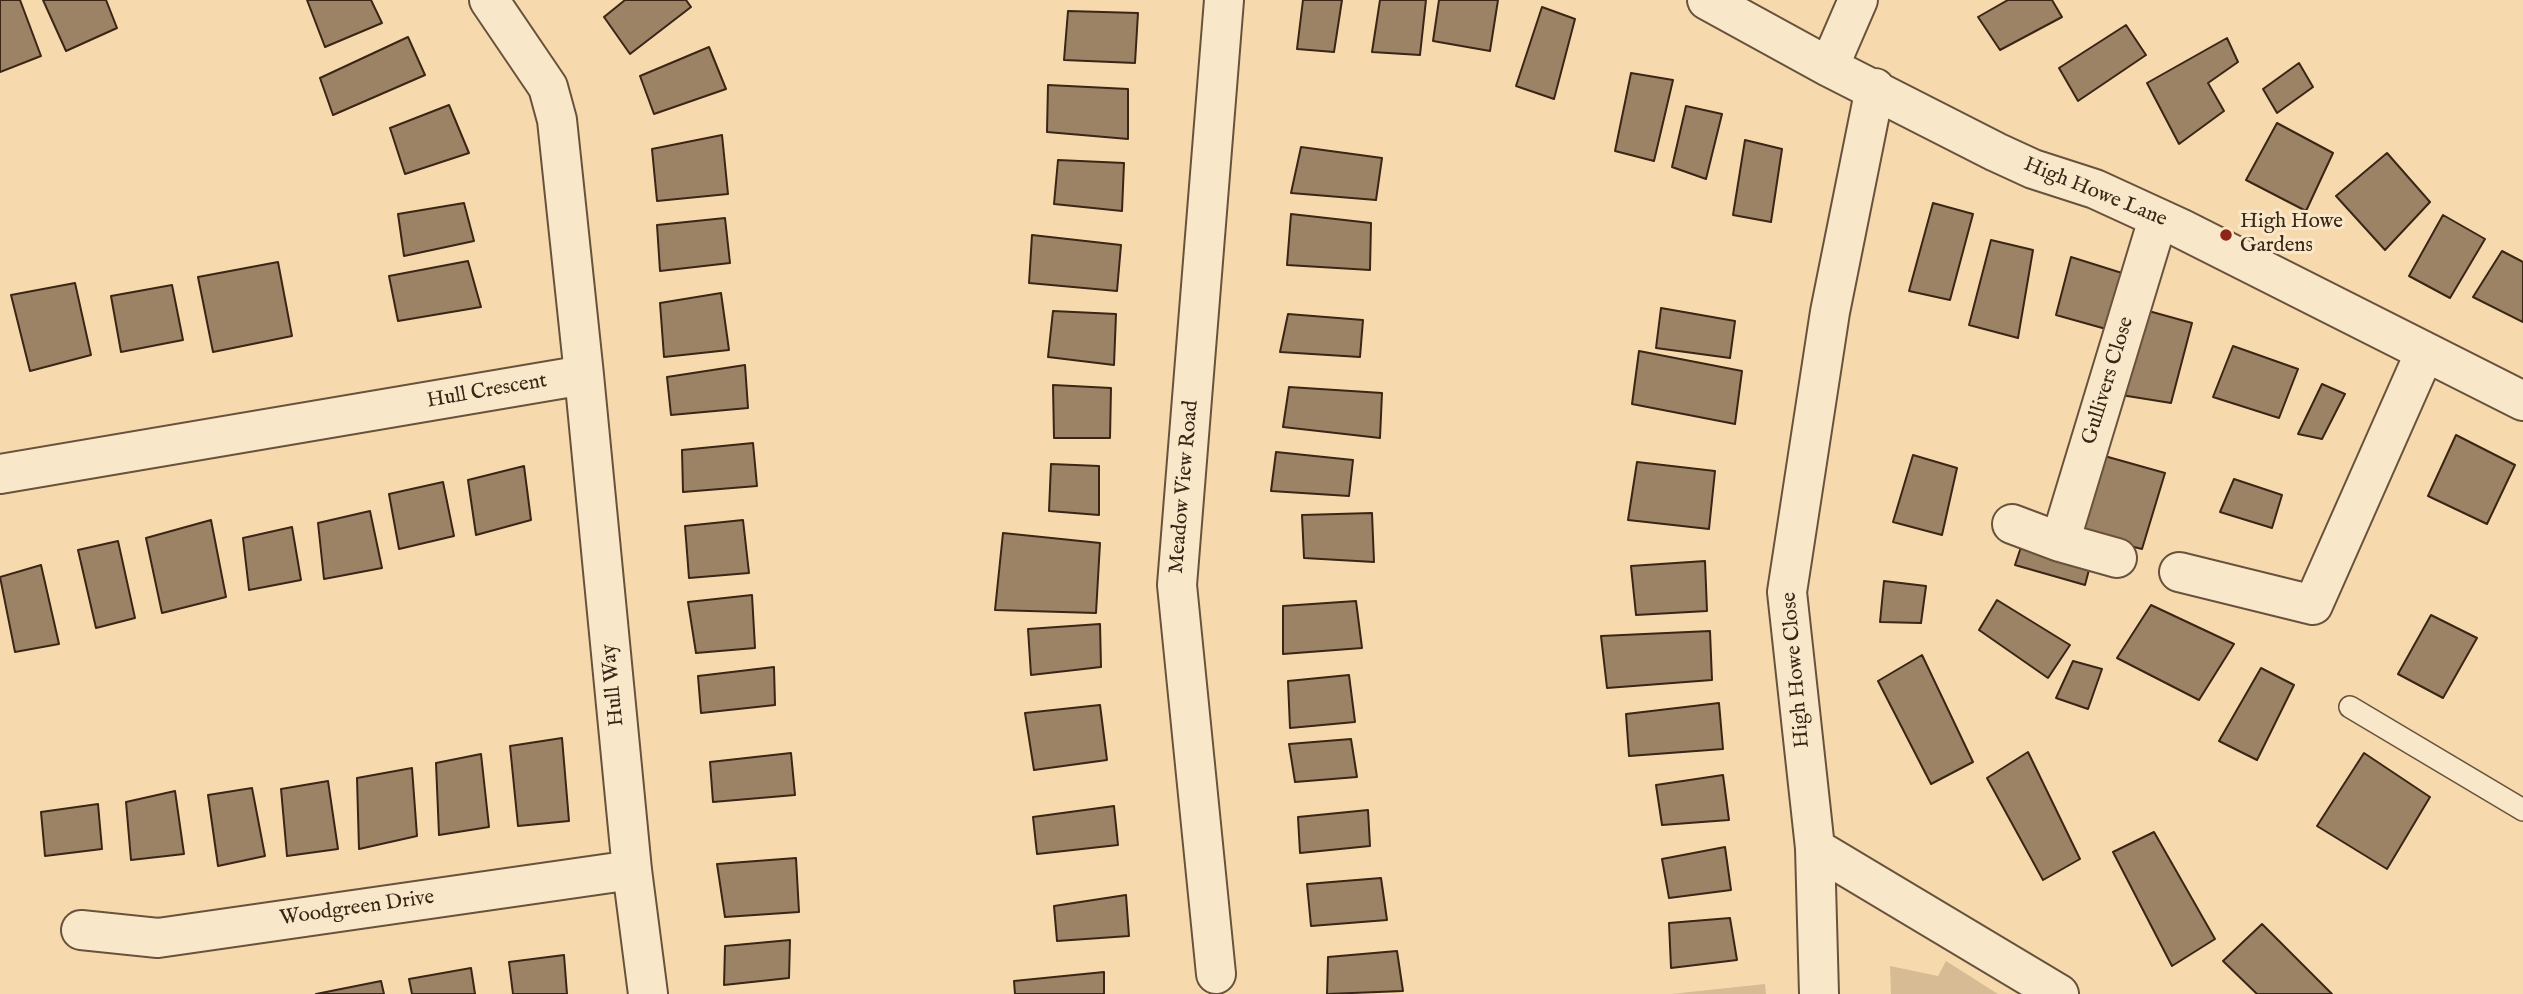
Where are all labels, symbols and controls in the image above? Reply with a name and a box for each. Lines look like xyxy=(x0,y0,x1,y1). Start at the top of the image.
street label: High Howe Lane xyxy=(2020,153,2170,233)
place label: High Howe Gardens xyxy=(2240,210,2343,260)
marker: High Howe Gardens xyxy=(2218,227,2234,243)
street label: Gullivers Close xyxy=(2078,314,2140,448)
street label: Hull Crescent xyxy=(425,369,549,415)
street label: Meadow View Road xyxy=(1165,399,1205,575)
street label: High Howe Close xyxy=(1778,591,1816,749)
street label: Hull Way xyxy=(597,643,631,727)
street label: Woodgreen Drive xyxy=(278,886,436,932)

